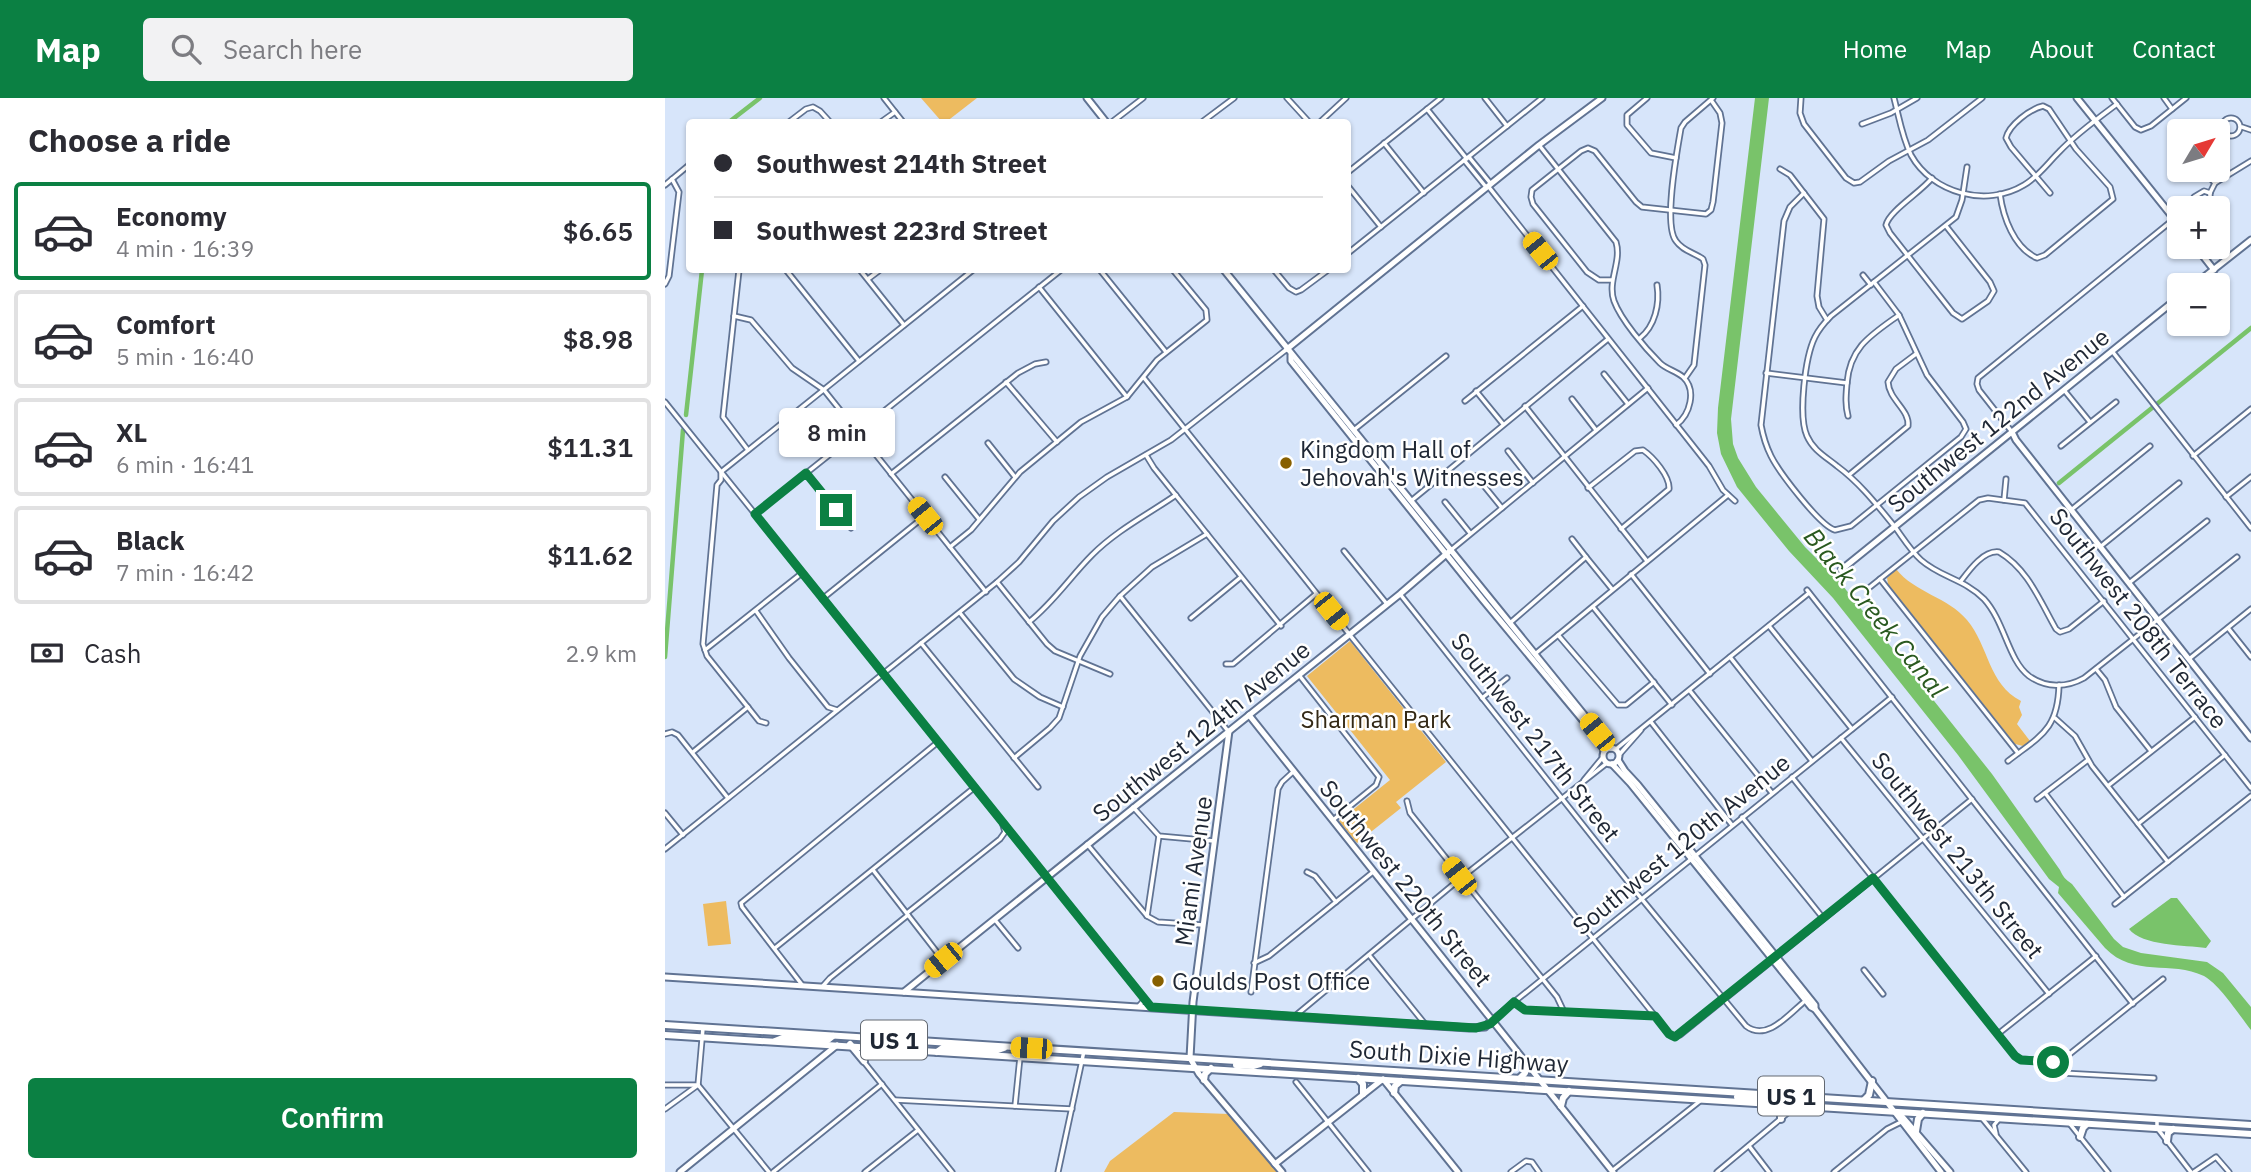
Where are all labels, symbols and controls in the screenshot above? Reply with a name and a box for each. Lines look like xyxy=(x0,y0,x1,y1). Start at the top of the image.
search box xyxy=(143,18,633,81)
text: Map xyxy=(35,28,101,71)
icon: search xyxy=(167,30,205,68)
text: Search here xyxy=(223,32,362,66)
text: Home xyxy=(1843,33,1907,65)
text: Map xyxy=(1945,33,1991,65)
text: About xyxy=(2029,33,2094,65)
text: Contact xyxy=(2132,33,2216,65)
text: Choose a ride xyxy=(28,119,231,161)
north arrow xyxy=(2167,119,2229,182)
map controls xyxy=(2167,119,2230,336)
text: Southwest 214th Street xyxy=(756,146,1047,180)
button: + xyxy=(2167,196,2230,259)
text: Economy xyxy=(116,199,227,233)
icon: car xyxy=(32,200,95,263)
text: Southwest 223rd Street xyxy=(756,213,1048,247)
text: $6.65 xyxy=(563,214,633,248)
car xyxy=(1519,228,1562,274)
text: 4 min · 16:39 xyxy=(116,233,254,263)
button: − xyxy=(2167,273,2230,336)
text: Comfort xyxy=(116,307,215,341)
icon: car xyxy=(32,308,95,371)
street label: Southwest 122nd Avenue xyxy=(1880,321,2116,519)
text: $8.98 xyxy=(563,322,633,356)
text: 5 min · 16:40 xyxy=(116,341,254,371)
callout: 8 min xyxy=(778,408,894,458)
text: XL xyxy=(116,415,147,449)
icon: car xyxy=(32,416,95,479)
text: 8 min xyxy=(807,417,867,447)
text: $11.31 xyxy=(547,430,633,464)
place label: Kingdom Hall of Jehovah's Witnesses xyxy=(1300,433,1524,493)
text: 6 min · 16:41 xyxy=(116,449,254,479)
marker: Kingdom Hall of Jehovah's Witnesses xyxy=(1278,455,1294,471)
car xyxy=(904,493,947,539)
route end xyxy=(820,494,852,526)
street label: Southwest 208th Terrace xyxy=(2043,501,2235,735)
water label: Black Creek Canal xyxy=(1797,520,1955,704)
text: Black xyxy=(116,523,184,557)
icon: car xyxy=(32,524,95,587)
text: $11.62 xyxy=(547,538,633,572)
text: 7 min · 16:42 xyxy=(116,557,254,587)
car xyxy=(1310,588,1353,634)
street label: Southwest 217th Street xyxy=(1444,626,1628,848)
street label: Southwest 124th Avenue xyxy=(1086,633,1316,829)
icon: cash xyxy=(28,634,66,672)
text: Cash xyxy=(84,636,141,670)
text: 2.9 km xyxy=(566,638,637,668)
park label: Sharman Park xyxy=(1301,703,1452,735)
car xyxy=(1576,709,1619,755)
street label: Southwest 213th Street xyxy=(1865,745,2051,965)
street label: Southwest 120th Avenue xyxy=(1566,746,1796,942)
street label: Southwest 220th Street xyxy=(1313,773,1499,993)
street label: Miami Avenue xyxy=(1167,794,1219,948)
car xyxy=(1438,853,1481,899)
car xyxy=(921,939,966,981)
place label: Goulds Post Office xyxy=(1172,965,1370,997)
marker: Goulds Post Office xyxy=(1150,973,1166,989)
road number: US 1 xyxy=(861,1021,927,1060)
street label: South Dixie Highway xyxy=(1348,1032,1570,1080)
car xyxy=(1010,1036,1053,1060)
route start xyxy=(2037,1046,2069,1078)
road number: US 1 xyxy=(1758,1077,1824,1116)
button: Confirm xyxy=(28,1078,637,1158)

